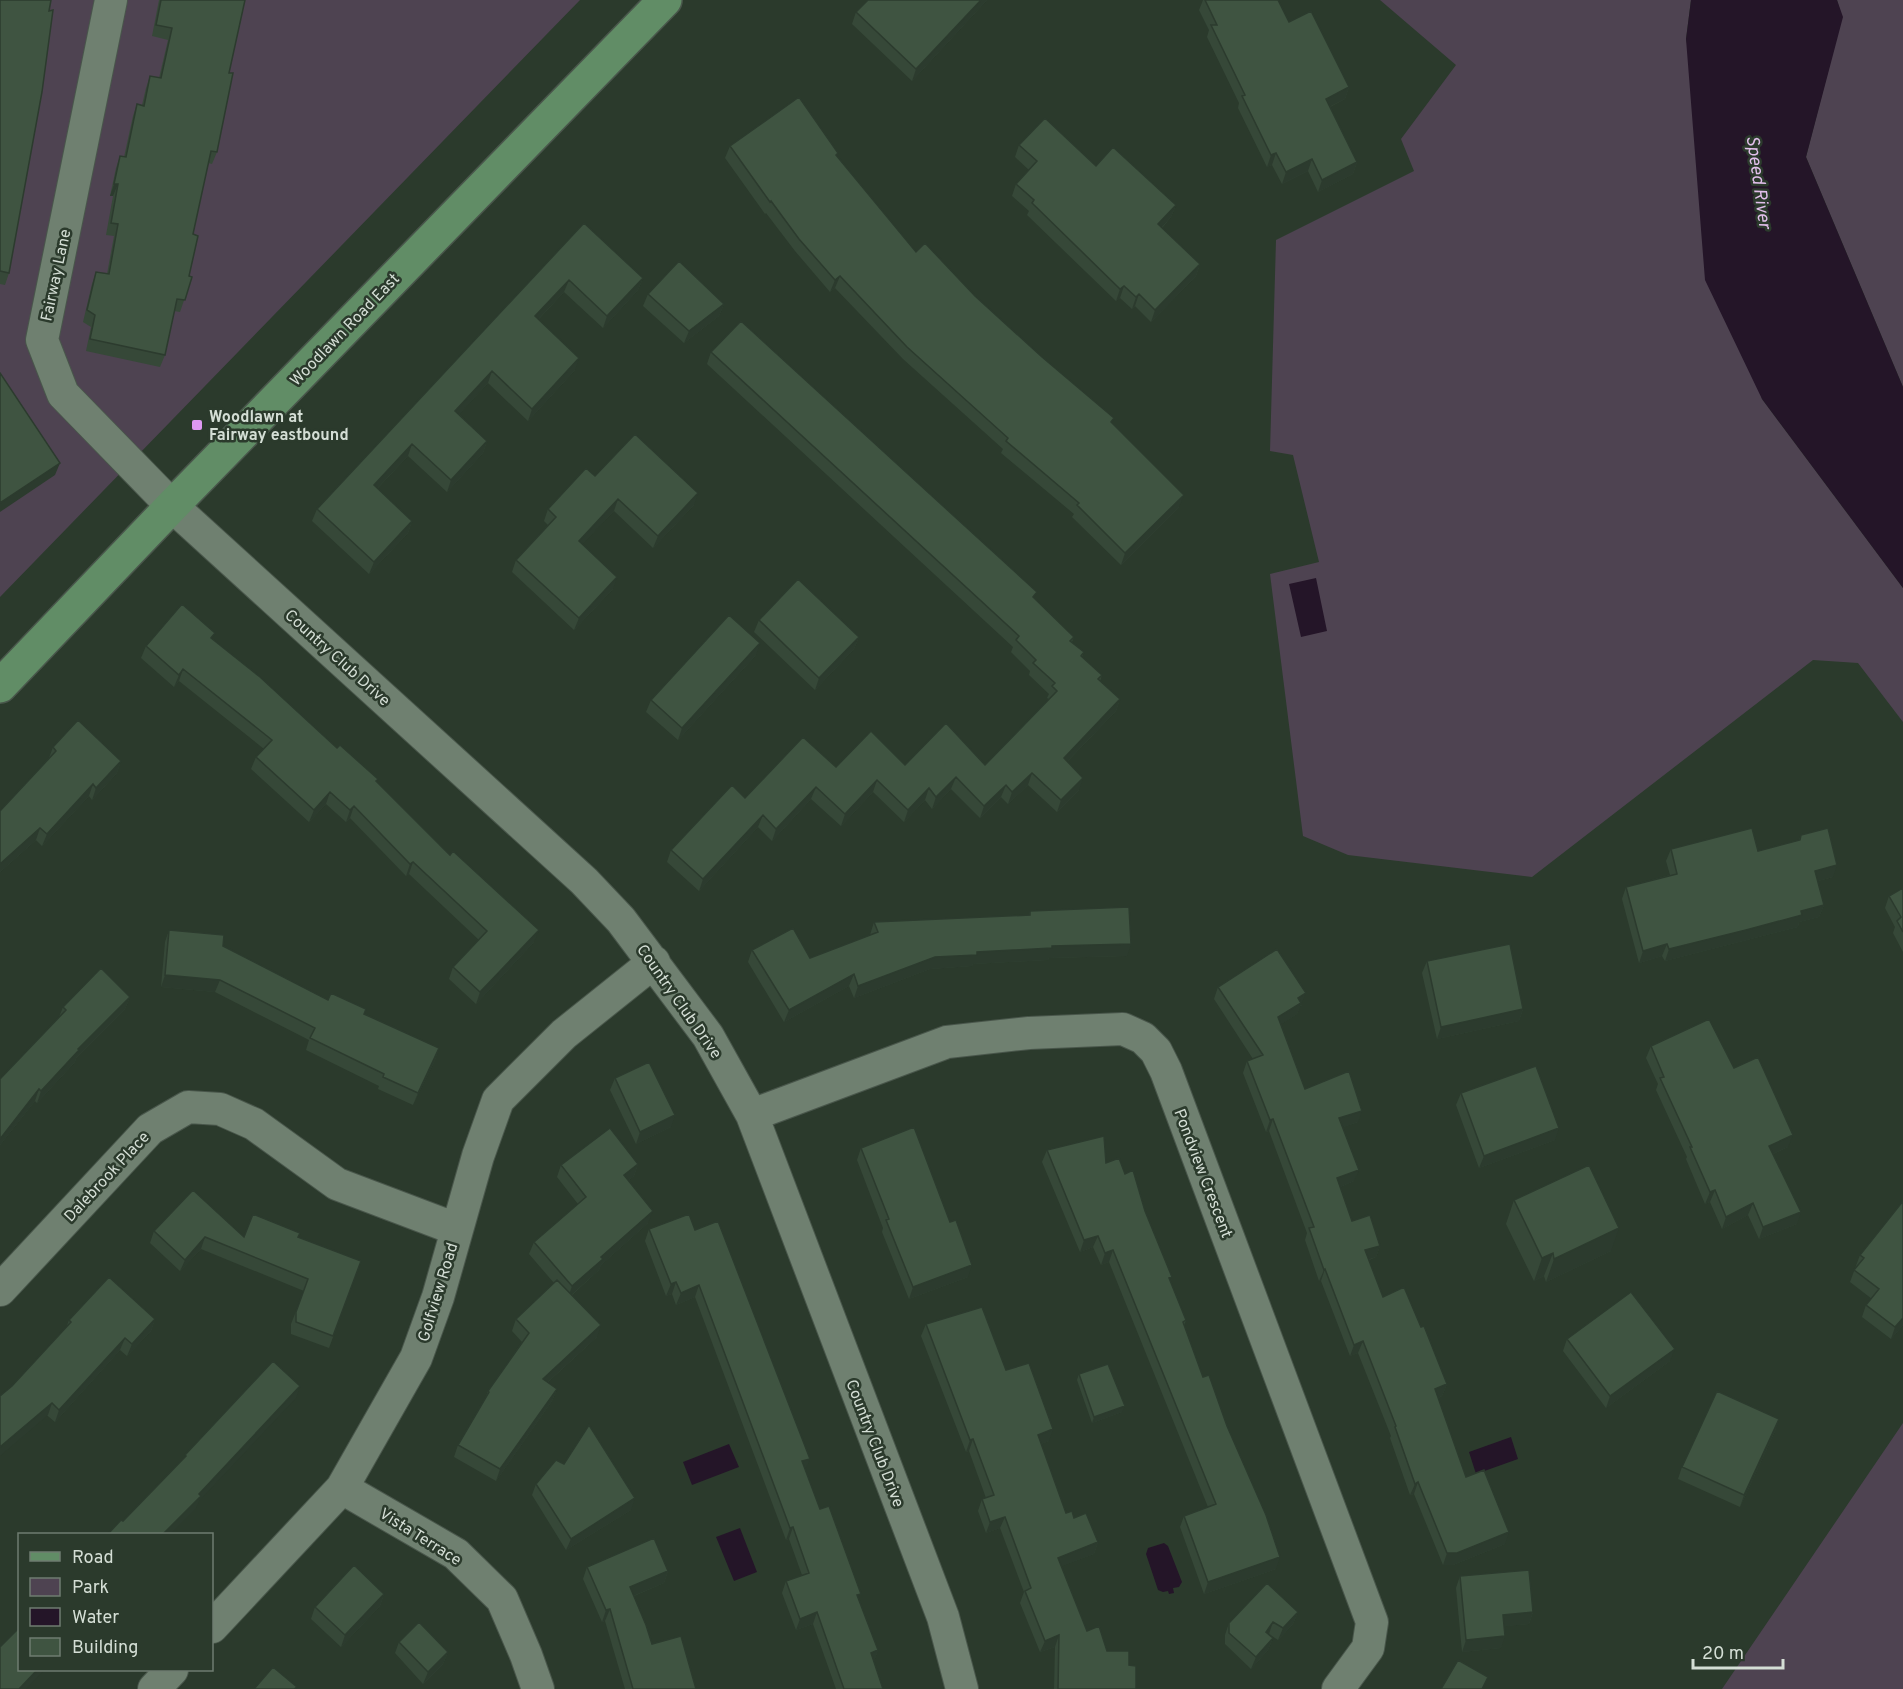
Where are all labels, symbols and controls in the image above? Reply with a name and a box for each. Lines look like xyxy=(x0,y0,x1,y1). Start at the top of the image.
water label: Speed River xyxy=(1740,134,1776,232)
street label: Fairway Lane xyxy=(37,227,76,323)
street label: Woodlawn Road East xyxy=(286,270,404,391)
place label: Woodlawn at Fairway eastbound xyxy=(209,408,349,446)
marker: Woodlawn at Fairway eastbound xyxy=(190,418,204,432)
street label: Country Club Drive xyxy=(280,606,394,711)
street label: Country Club Drive xyxy=(631,941,725,1063)
street label: Pondview Crescent xyxy=(1168,1106,1236,1241)
street label: Dalebrook Place xyxy=(60,1128,155,1227)
street label: Golfview Road xyxy=(414,1241,463,1345)
street label: Country Club Drive xyxy=(841,1377,908,1511)
street label: Vista Terrace xyxy=(375,1504,465,1571)
legend xyxy=(18,1533,213,1671)
text: Road xyxy=(72,1547,114,1570)
text: Park xyxy=(72,1577,109,1600)
text: Water xyxy=(72,1607,119,1630)
scale bar xyxy=(1693,1632,1783,1670)
text: Building xyxy=(72,1637,138,1660)
text: 20 m xyxy=(1702,1643,1744,1666)

